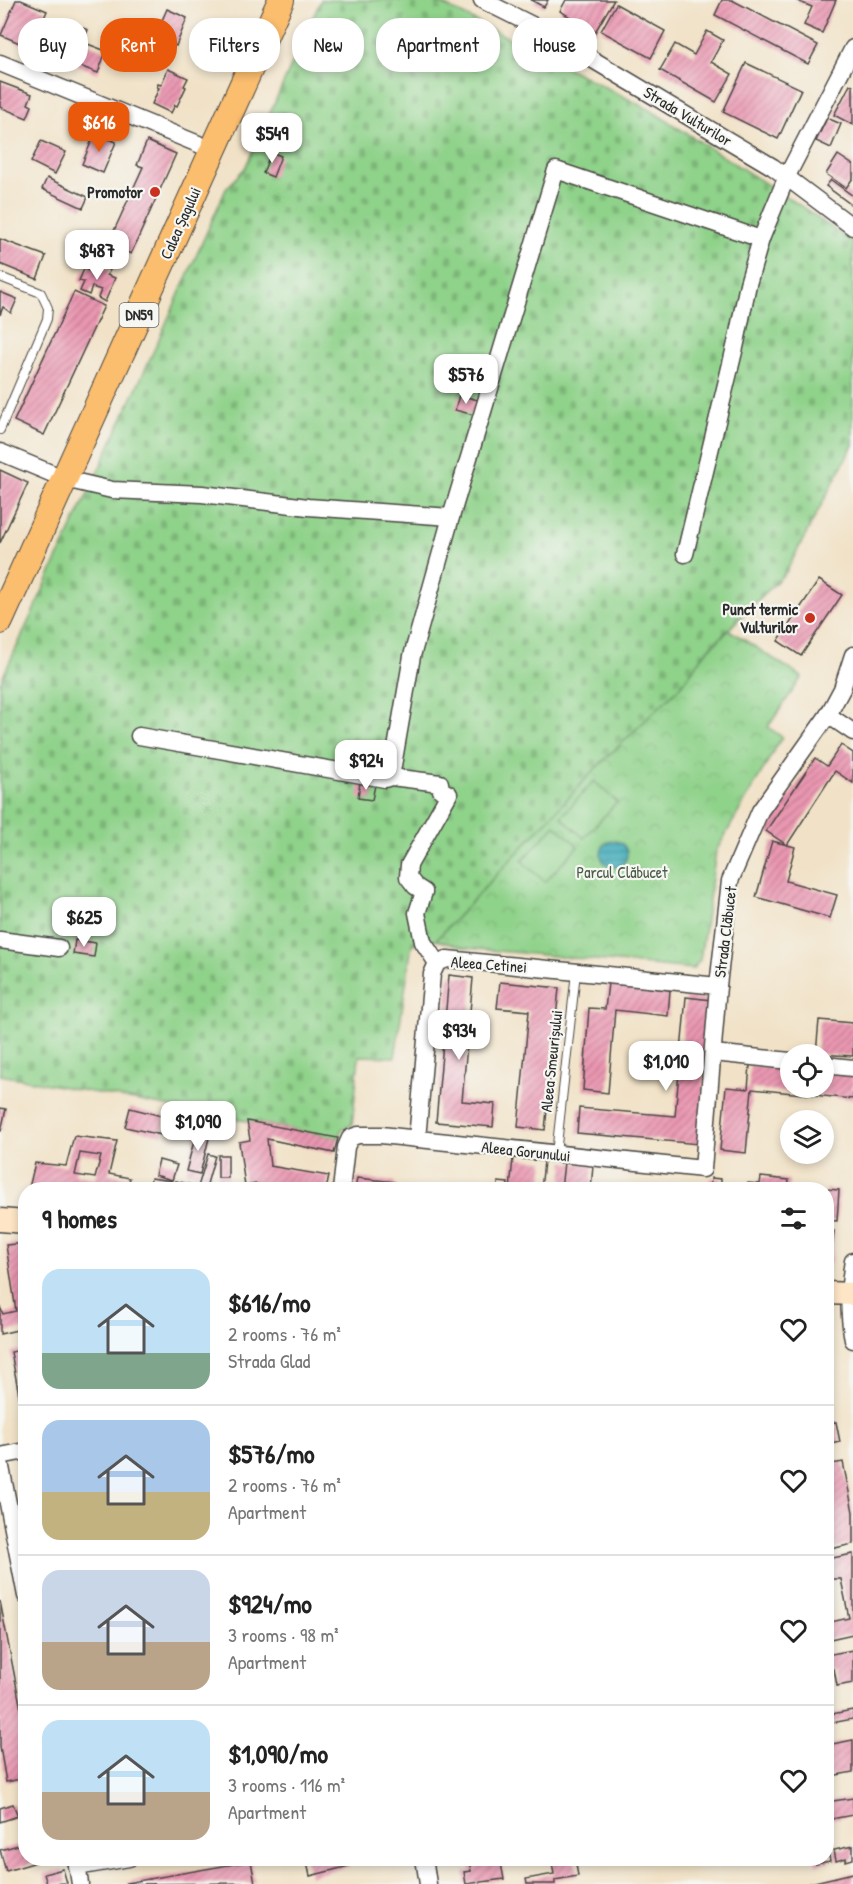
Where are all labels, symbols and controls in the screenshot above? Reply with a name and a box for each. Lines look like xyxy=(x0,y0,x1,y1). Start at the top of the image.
chip: Buy xyxy=(18,18,88,72)
chip: Rent xyxy=(100,18,177,72)
chip: Filters xyxy=(189,18,280,72)
chip: New xyxy=(292,18,364,72)
chip: Apartment xyxy=(376,18,500,72)
chip: House xyxy=(512,18,597,72)
street label: Strada Vulturilor xyxy=(640,81,736,151)
pin: $616 xyxy=(63,102,135,153)
text: $616 xyxy=(82,108,116,135)
pin: $549 xyxy=(236,113,308,164)
text: $549 xyxy=(255,119,289,146)
place label: Promotor xyxy=(87,181,144,203)
street label: Calea Șagului xyxy=(154,183,206,263)
marker: Promotor xyxy=(148,185,162,199)
pin: $487 xyxy=(61,230,133,281)
text: $487 xyxy=(79,236,115,263)
road number: DN59 xyxy=(120,303,158,327)
pin: $576 xyxy=(430,354,502,405)
text: $576 xyxy=(448,360,484,387)
place label: Punct termic Vulturilor xyxy=(723,598,799,638)
marker: Punct termic Vulturilor xyxy=(803,611,817,625)
pin: $924 xyxy=(330,740,402,791)
text: $924 xyxy=(349,746,383,773)
park label: Parcul Clăbucet xyxy=(576,861,668,883)
street label: Strada Clăbucet xyxy=(708,885,742,979)
pin: $625 xyxy=(48,897,120,948)
text: $625 xyxy=(66,903,102,930)
street label: Aleea Cetinei xyxy=(450,950,528,978)
street label: Aleea Smeurișului xyxy=(535,1009,567,1113)
pin: $934 xyxy=(423,1010,495,1061)
text: $934 xyxy=(442,1016,476,1043)
pin: $1,010 xyxy=(617,1041,715,1092)
map controls xyxy=(780,1044,834,1164)
button: locate xyxy=(780,1044,834,1098)
text: $1,010 xyxy=(643,1047,689,1074)
pin: $1,090 xyxy=(149,1101,247,1152)
text: $1,090 xyxy=(175,1107,221,1134)
button: layers xyxy=(780,1110,834,1164)
street label: Aleea Gorunului xyxy=(480,1135,572,1167)
text: 9 homes xyxy=(42,1201,117,1236)
icon: filters xyxy=(777,1202,810,1235)
text: $616/mo xyxy=(228,1285,311,1320)
icon: home xyxy=(90,1293,162,1365)
icon: heart xyxy=(777,1313,810,1346)
text: 2 rooms · 76 m² xyxy=(228,1320,341,1347)
text: Strada Glad xyxy=(228,1347,310,1374)
text: $576/mo xyxy=(228,1436,315,1471)
icon: home xyxy=(90,1444,162,1516)
icon: heart xyxy=(777,1464,810,1497)
text: 2 rooms · 76 m² xyxy=(228,1471,341,1498)
text: Apartment xyxy=(228,1498,306,1525)
text: $924/mo xyxy=(228,1586,312,1621)
icon: home xyxy=(90,1594,162,1666)
icon: heart xyxy=(777,1614,810,1647)
text: 3 rooms · 98 m² xyxy=(228,1621,339,1648)
text: Apartment xyxy=(228,1648,306,1675)
text: $1,090/mo xyxy=(228,1736,328,1771)
icon: home xyxy=(90,1744,162,1816)
icon: heart xyxy=(777,1764,810,1797)
text: 3 rooms · 116 m² xyxy=(228,1771,345,1798)
text: Apartment xyxy=(228,1798,306,1825)

